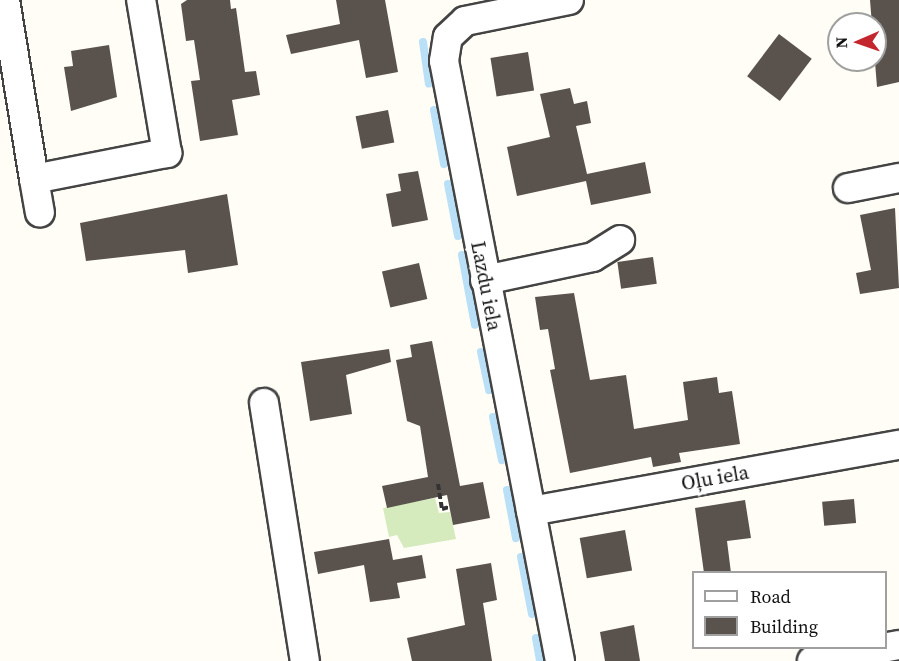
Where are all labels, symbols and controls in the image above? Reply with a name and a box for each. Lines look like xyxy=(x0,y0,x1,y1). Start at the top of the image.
north arrow xyxy=(827,12,887,72)
text: N xyxy=(830,36,852,49)
street label: Lazdu iela xyxy=(466,239,506,333)
street label: Oļu iela xyxy=(679,460,751,496)
legend xyxy=(692,571,887,649)
text: Road xyxy=(750,584,791,609)
text: Building xyxy=(750,614,818,639)

